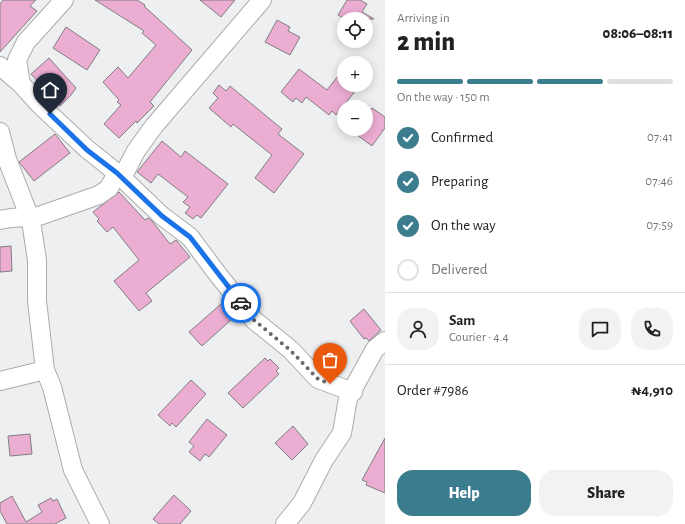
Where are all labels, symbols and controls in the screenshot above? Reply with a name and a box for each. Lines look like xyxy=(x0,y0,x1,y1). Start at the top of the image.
map controls xyxy=(337,12,373,136)
button: locate xyxy=(337,12,373,48)
text: Arriving in xyxy=(397,12,450,25)
text: 08:06–08:11 xyxy=(603,26,673,41)
text: 2 min xyxy=(397,29,455,55)
button: + xyxy=(337,56,373,92)
pin xyxy=(33,73,67,114)
icon: home xyxy=(39,79,61,101)
text: On the way · 150 m xyxy=(397,91,490,104)
button: − xyxy=(337,100,373,136)
icon: check xyxy=(397,127,419,149)
text: Confirmed xyxy=(431,130,493,145)
text: 07:41 xyxy=(647,131,673,144)
icon: check xyxy=(397,171,419,193)
text: Preparing xyxy=(431,174,488,189)
text: 07:46 xyxy=(645,175,673,188)
icon: check xyxy=(397,215,419,237)
text: On the way xyxy=(431,218,496,233)
text: 07:59 xyxy=(646,219,673,232)
text: Delivered xyxy=(431,262,488,277)
courier xyxy=(221,283,261,323)
icon: car xyxy=(230,292,252,314)
button: person xyxy=(397,308,439,350)
button: chat xyxy=(579,308,621,350)
button: phone xyxy=(631,308,673,350)
text: Sam xyxy=(449,313,475,328)
text: Courier · 4.4 xyxy=(449,331,509,344)
pin xyxy=(313,343,347,384)
icon: bag xyxy=(319,349,341,371)
text: Order #7986 xyxy=(397,383,469,398)
text: ₦4,910 xyxy=(631,383,673,398)
button: Help xyxy=(397,470,531,516)
button: Share xyxy=(539,470,673,516)

